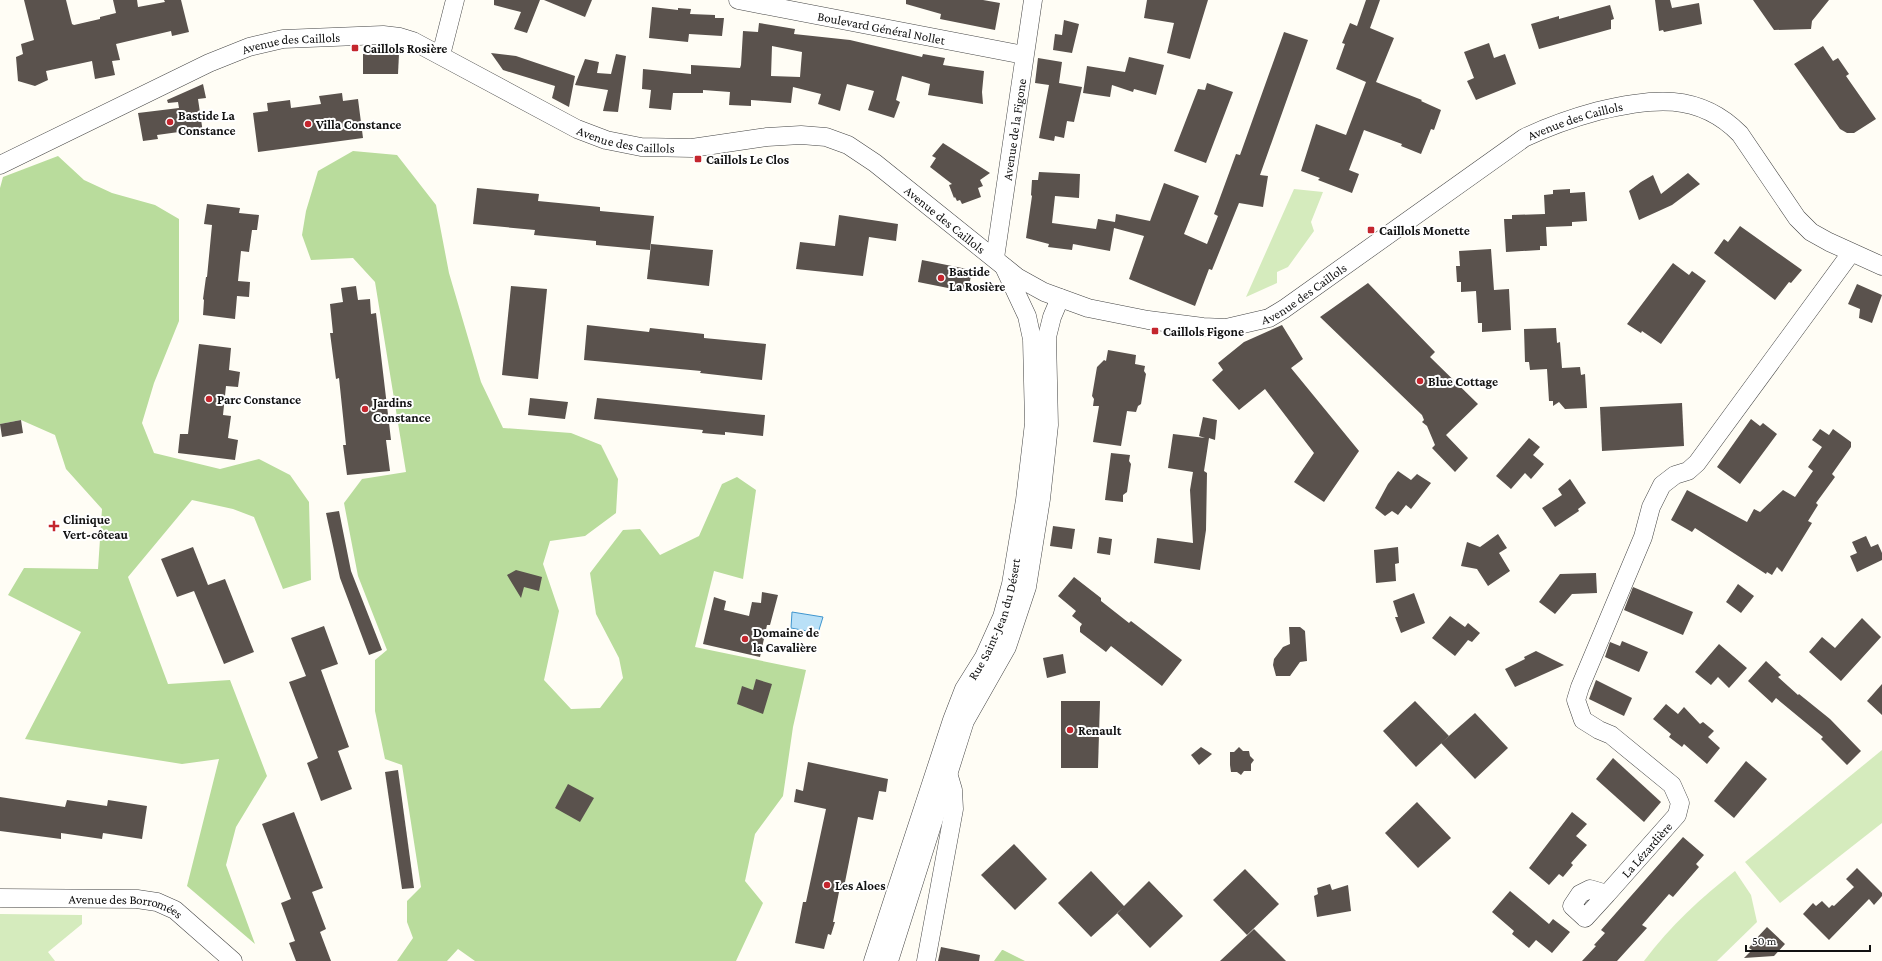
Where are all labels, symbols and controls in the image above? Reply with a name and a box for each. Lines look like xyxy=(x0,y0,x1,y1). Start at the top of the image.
street label: Boulevard Général Nollet xyxy=(816,8,947,47)
street label: Avenue des Caillols xyxy=(239,29,341,57)
place label: Caillols Rosière xyxy=(363,41,447,56)
marker: Caillols Rosière xyxy=(350,43,360,53)
street label: Avenue de la Figone xyxy=(999,77,1029,181)
street label: Avenue des Caillols xyxy=(1525,98,1624,143)
place label: Bastide La Constance xyxy=(178,108,236,138)
marker: Bastide La Constance xyxy=(165,117,175,127)
place label: Villa Constance xyxy=(315,117,401,132)
marker: Villa Constance xyxy=(303,119,313,129)
street label: Avenue des Caillols xyxy=(575,122,675,155)
place label: Caillols Le Clos xyxy=(706,152,789,167)
marker: Caillols Le Clos xyxy=(693,154,703,164)
street label: Avenue des Caillols xyxy=(902,182,989,256)
place label: Caillols Monette xyxy=(1379,223,1470,238)
marker: Caillols Monette xyxy=(1366,225,1376,235)
street label: Avenue des Caillols xyxy=(1260,260,1349,327)
place label: Bastide La Rosière xyxy=(949,264,1005,294)
marker: Bastide La Rosière xyxy=(936,273,946,283)
place label: Caillols Figone xyxy=(1163,324,1244,339)
marker: Caillols Figone xyxy=(1150,326,1160,336)
place label: Blue Cottage xyxy=(1428,374,1498,389)
marker: Blue Cottage xyxy=(1415,376,1425,386)
place label: Parc Constance xyxy=(217,392,301,407)
marker: Parc Constance xyxy=(204,394,214,404)
place label: Jardins Constance xyxy=(371,395,431,425)
marker: Jardins Constance xyxy=(360,404,370,414)
place label: Clinique Vert-côteau xyxy=(62,512,129,542)
marker: Clinique Vert-côteau xyxy=(48,520,60,532)
street label: Rue Saint-Jean du Désert xyxy=(964,557,1023,682)
place label: Domaine de la Cavalière xyxy=(753,625,819,655)
marker: Domaine de la Cavalière xyxy=(740,634,750,644)
place label: Renault xyxy=(1078,723,1122,738)
marker: Renault xyxy=(1065,725,1075,735)
street label: La Lézardière xyxy=(1618,818,1675,880)
place label: Les Aloes xyxy=(835,878,885,893)
marker: Les Aloes xyxy=(822,880,832,890)
street label: Avenue des Borromées xyxy=(69,891,186,921)
scale bar xyxy=(1746,927,1870,953)
text: 50 m xyxy=(1752,934,1777,948)

